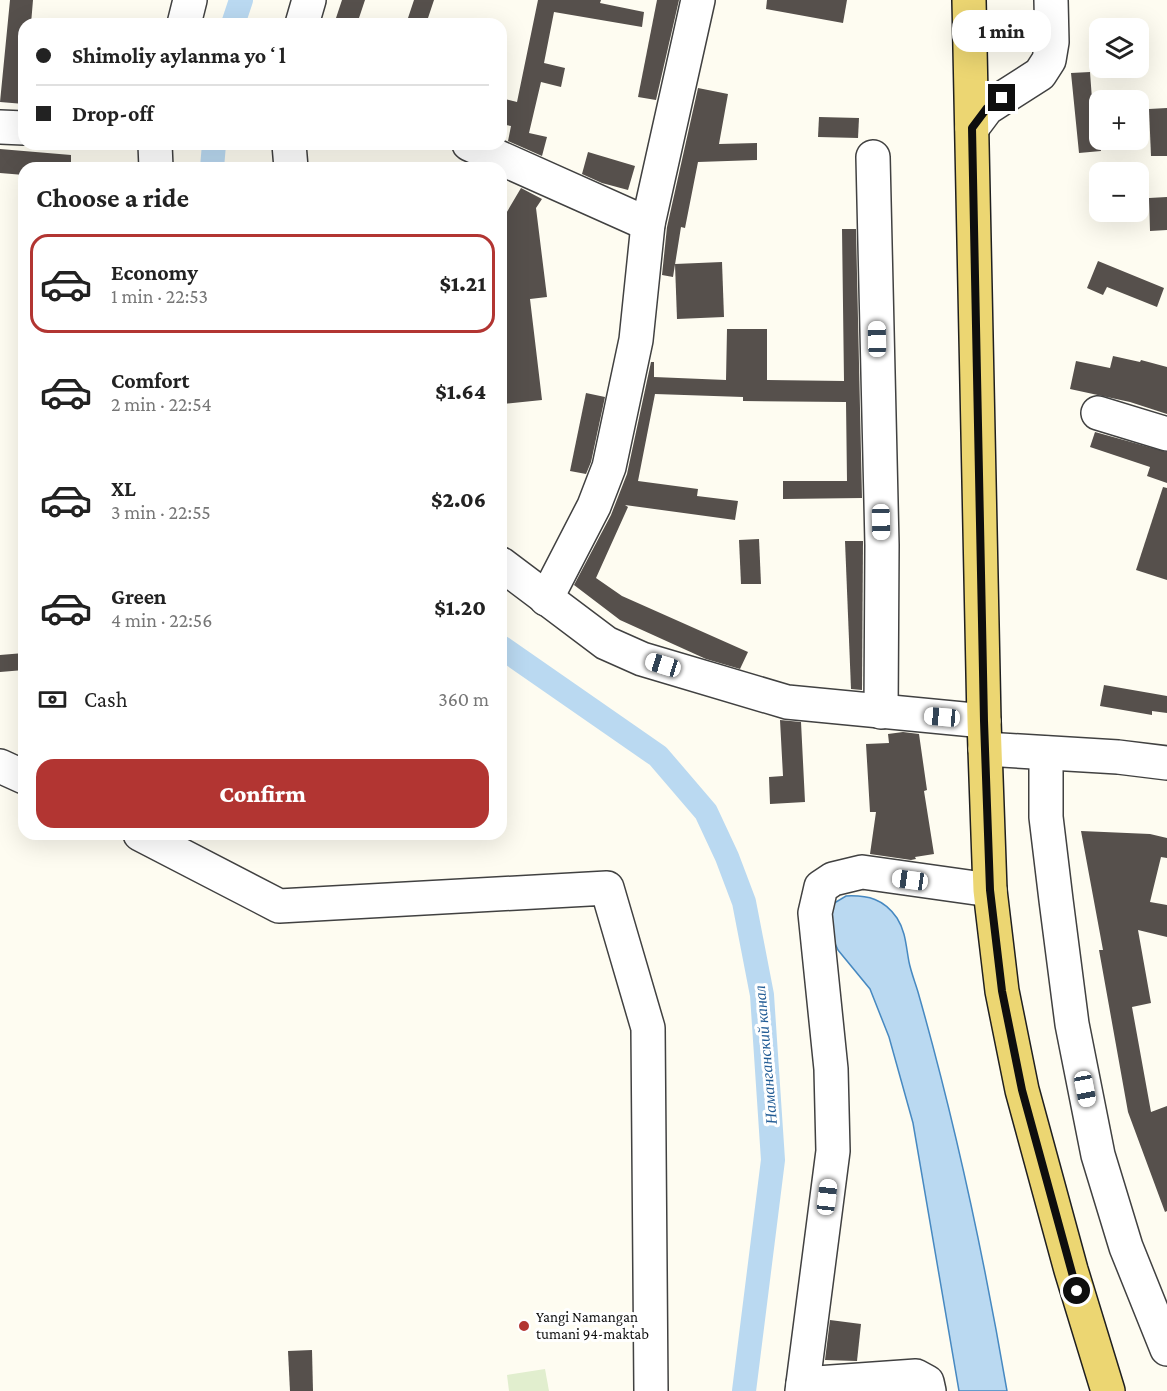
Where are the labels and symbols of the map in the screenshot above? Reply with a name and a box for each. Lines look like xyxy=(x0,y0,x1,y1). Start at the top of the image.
callout: 1 min xyxy=(952,11,1052,53)
route end xyxy=(988,84,1015,111)
car xyxy=(868,321,886,357)
car xyxy=(872,504,890,540)
car xyxy=(643,651,683,679)
car xyxy=(923,706,961,728)
car xyxy=(891,869,929,891)
water label: Наманганский канал xyxy=(751,985,780,1126)
car xyxy=(1073,1070,1097,1108)
car xyxy=(816,1178,838,1216)
route start xyxy=(1063,1277,1090,1304)
place label: Yangi Namangan tumani 94-maktab xyxy=(536,1309,649,1342)
marker: Yangi Namangan tumani 94-maktab xyxy=(517,1319,531,1333)

